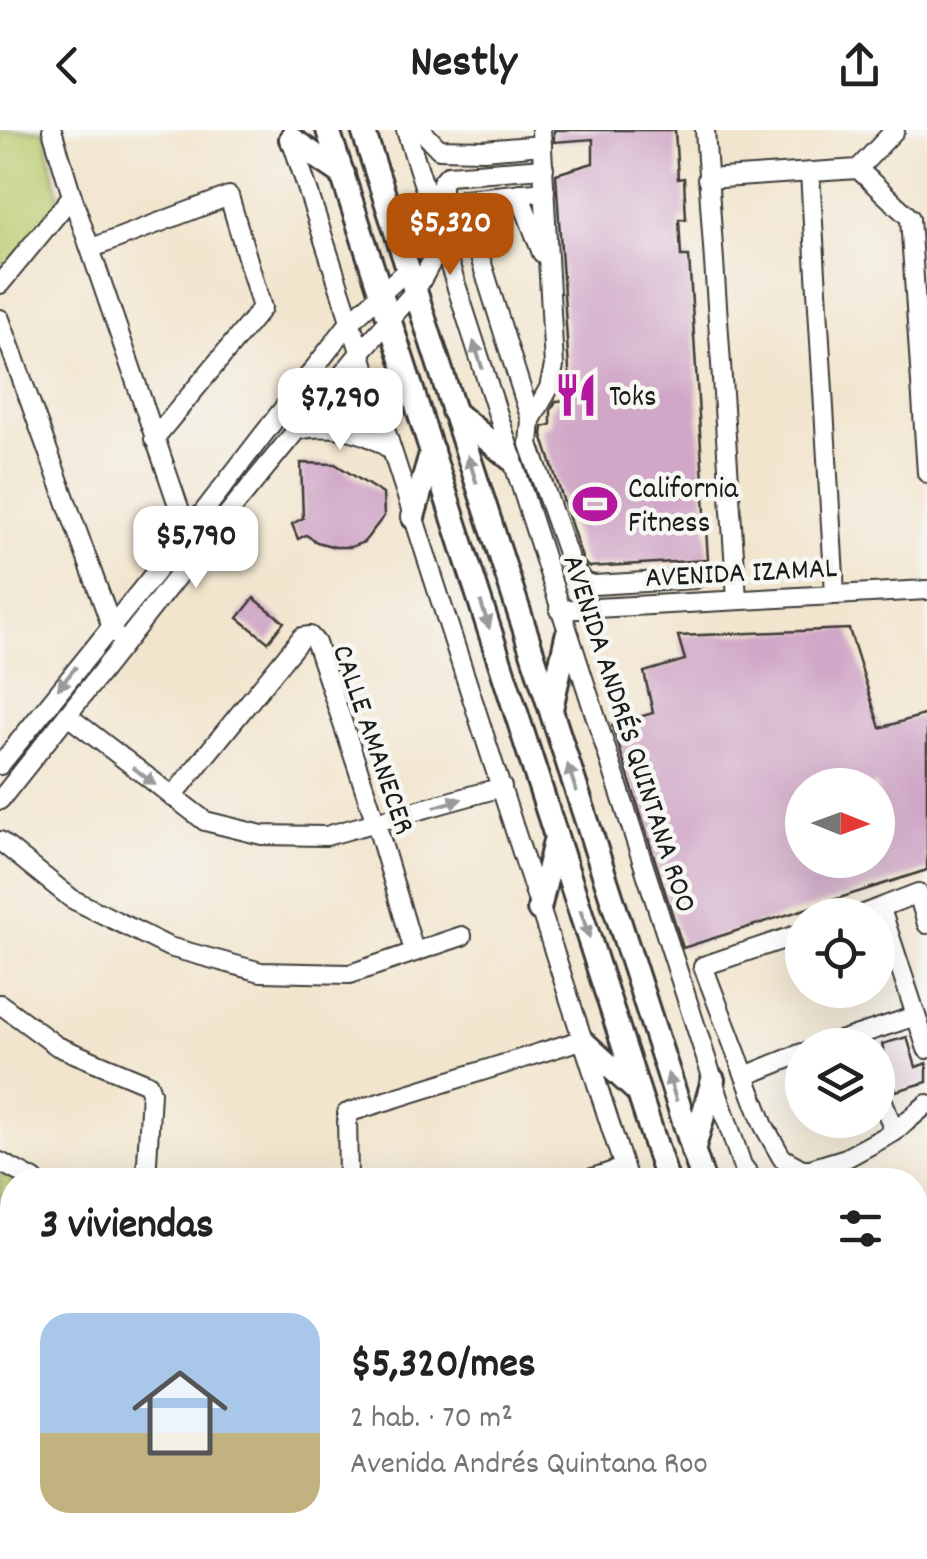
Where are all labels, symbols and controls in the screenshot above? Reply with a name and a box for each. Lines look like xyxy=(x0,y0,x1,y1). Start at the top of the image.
text: Nestly xyxy=(410,33,517,97)
icon: back xyxy=(40,38,95,93)
icon: share xyxy=(832,38,887,93)
pin: $5,320 xyxy=(369,193,531,278)
text: $5,320 xyxy=(409,202,491,248)
one-way arrow xyxy=(469,340,484,370)
pin: $7,290 xyxy=(259,368,421,453)
restaurant icon: Toks xyxy=(552,371,600,419)
text: $7,290 xyxy=(300,377,380,423)
place label: Toks xyxy=(609,378,657,421)
one-way arrow xyxy=(464,453,479,484)
place label: California Fitness xyxy=(628,470,739,547)
sports icon: California Fitness xyxy=(571,480,619,528)
pin: $5,790 xyxy=(115,506,277,591)
text: $5,790 xyxy=(155,515,237,561)
street label: AVENIDA IZAMAL xyxy=(644,549,838,602)
street label: AVENIDA ANDRÉS QUINTANA ROO xyxy=(549,550,705,919)
one-way arrow xyxy=(479,600,494,630)
street label: CALLE AMANECER xyxy=(318,640,423,841)
one-way arrow xyxy=(58,665,78,691)
one-way arrow xyxy=(563,763,578,793)
one-way arrow xyxy=(132,765,157,786)
north arrow xyxy=(785,768,895,878)
map controls xyxy=(785,768,895,1138)
one-way arrow xyxy=(433,794,464,810)
button: locate xyxy=(785,898,895,1008)
one-way arrow xyxy=(579,909,594,939)
button: layers xyxy=(785,1028,895,1138)
one-way arrow xyxy=(663,1072,678,1102)
text: 3 viviendas xyxy=(40,1198,214,1258)
icon: filters xyxy=(833,1201,888,1256)
text: $5,320/mes xyxy=(350,1337,536,1397)
icon: home xyxy=(120,1353,240,1473)
text: 2 hab. · 70 m² xyxy=(350,1397,513,1443)
text: Avenida Andrés Quintana Roo xyxy=(350,1443,708,1489)

